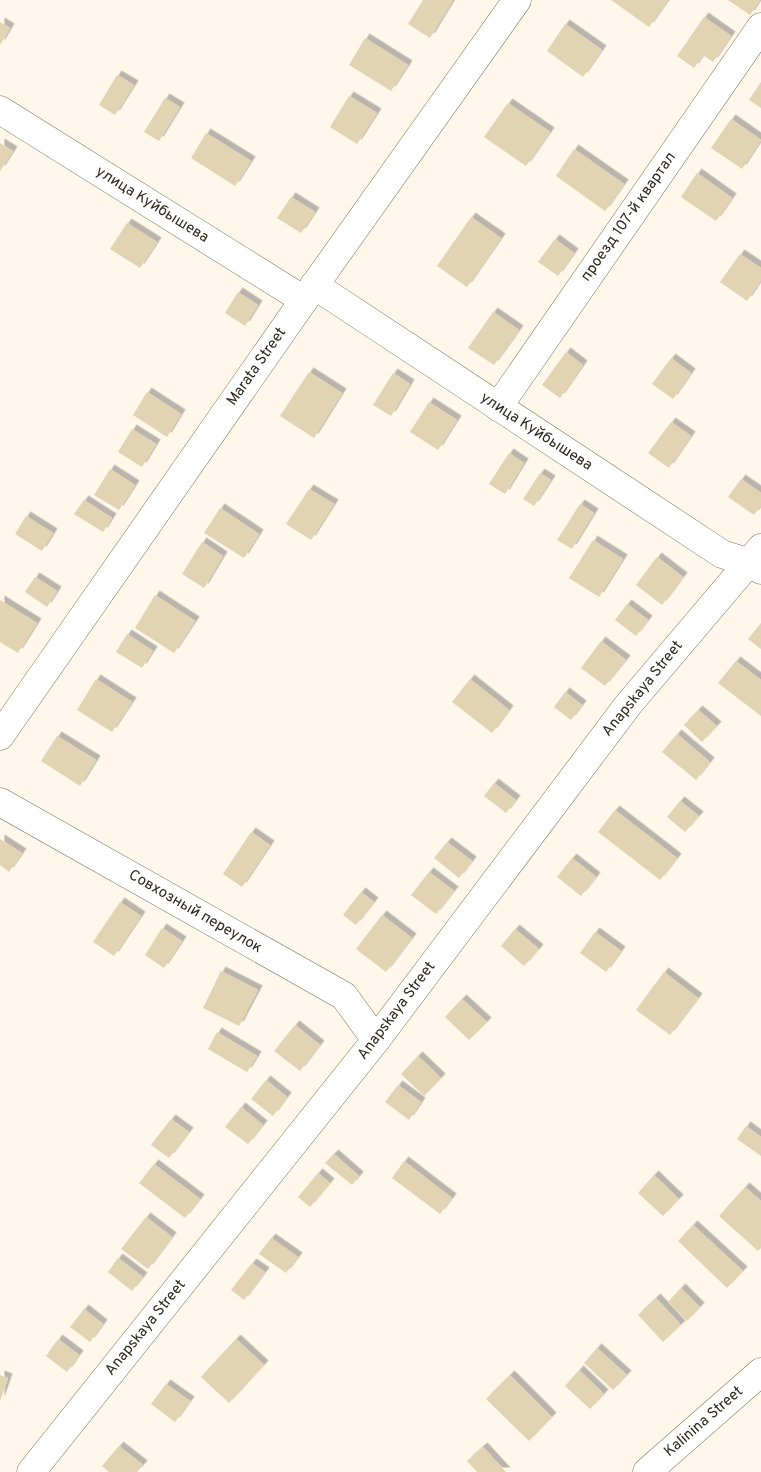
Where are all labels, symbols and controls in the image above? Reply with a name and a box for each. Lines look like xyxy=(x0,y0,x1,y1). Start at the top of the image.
street label: проезд 107-й квартал xyxy=(577,149,681,285)
street label: улица Куйбышева xyxy=(92,163,212,247)
street label: Marata Street xyxy=(223,324,291,410)
street label: улица Куйбышева xyxy=(476,389,596,475)
street label: Anapskaya Street xyxy=(599,637,687,741)
street label: Совхозный переулок xyxy=(125,866,265,958)
street label: Anapskaya Street xyxy=(354,958,440,1064)
street label: Anapskaya Street xyxy=(102,1276,190,1380)
street label: Kalinina Street xyxy=(660,1382,748,1462)

